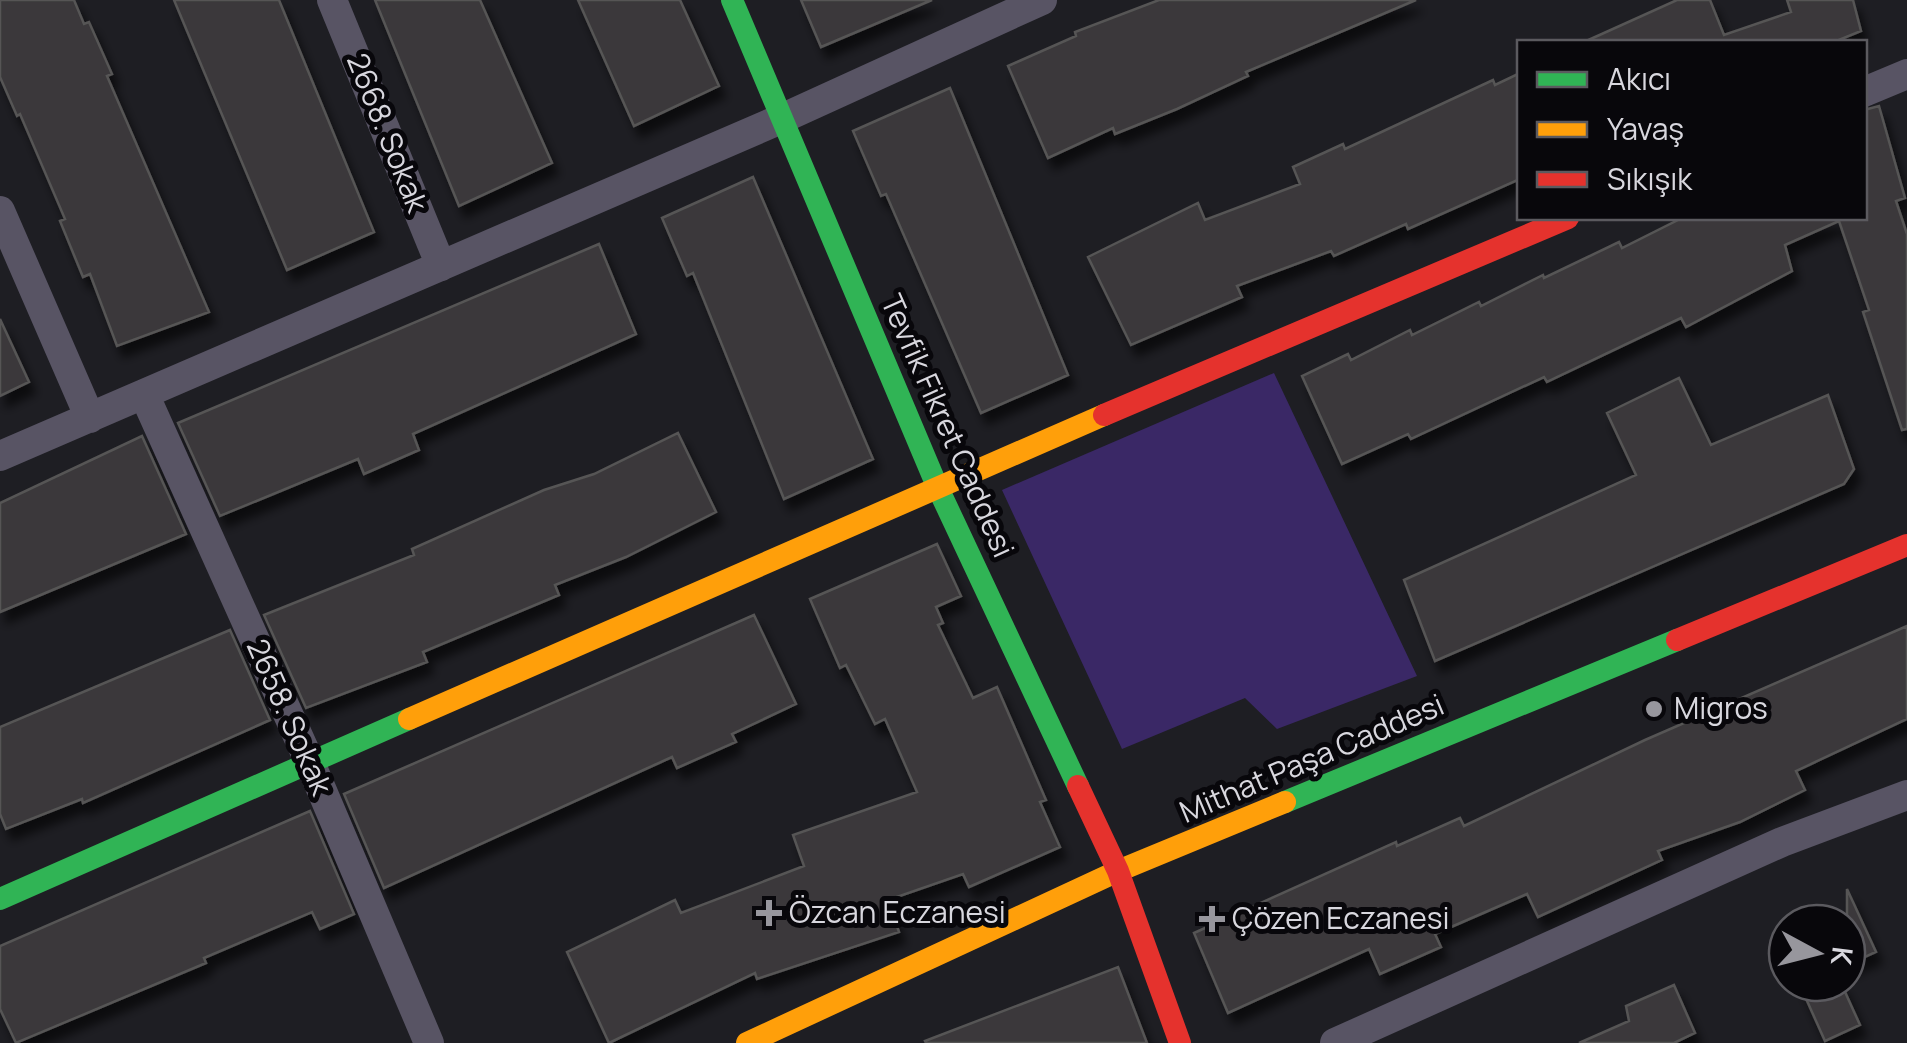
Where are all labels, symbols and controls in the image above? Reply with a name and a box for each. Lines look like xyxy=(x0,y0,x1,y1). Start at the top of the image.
legend xyxy=(1517,40,1867,220)
street label: 2668. Sokak xyxy=(338,47,439,219)
text: Akıcı xyxy=(1607,58,1671,99)
text: Yavaş xyxy=(1607,108,1684,149)
text: Sıkışık xyxy=(1607,158,1693,199)
street label: Tevfik Fikret Caddesi xyxy=(872,287,1025,563)
street label: 2658. Sokak xyxy=(238,632,343,802)
street label: Mithat Paşa Caddesi xyxy=(1173,683,1450,832)
place label: Migros xyxy=(1674,687,1768,728)
marker: Migros xyxy=(1643,698,1665,720)
place label: Özcan Eczanesi xyxy=(789,891,1006,932)
place label: Çözen Eczanesi xyxy=(1232,897,1450,938)
marker: Özcan Eczanesi xyxy=(758,902,780,924)
north arrow xyxy=(1767,903,1867,1003)
marker: Çözen Eczanesi xyxy=(1201,908,1223,930)
text: K xyxy=(1823,945,1863,968)

